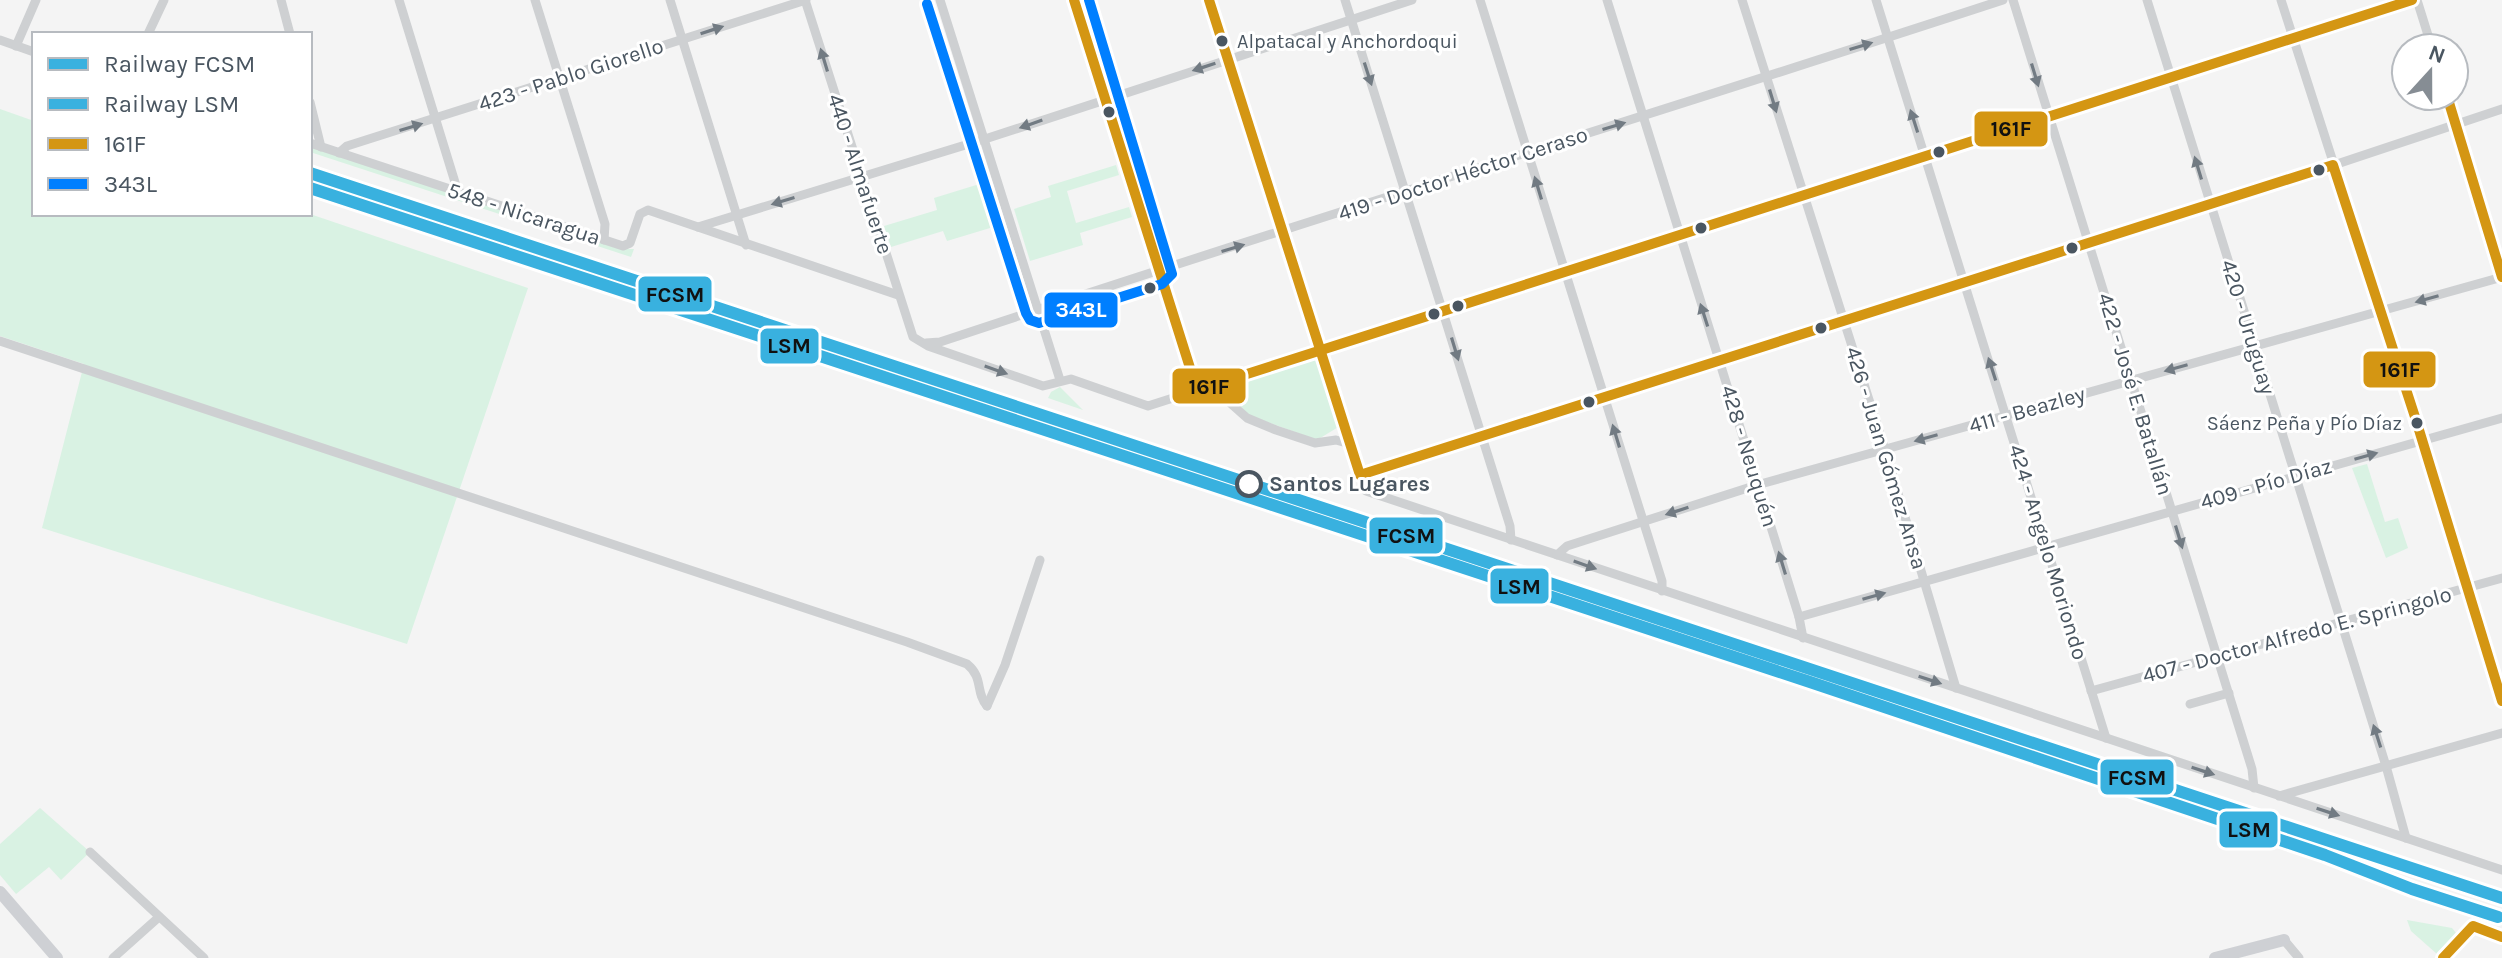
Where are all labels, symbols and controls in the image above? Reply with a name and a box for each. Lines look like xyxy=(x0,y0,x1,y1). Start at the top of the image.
one-way arrow xyxy=(700,23,724,36)
place label: Alpatacal y Anchordoqui xyxy=(1237,30,1458,53)
legend xyxy=(32,32,312,216)
north arrow xyxy=(2390,32,2470,112)
street label: 423 - Pablo Giorello xyxy=(475,33,667,117)
marker: Alpatacal y Anchordoqui xyxy=(1214,33,1230,49)
one-way arrow xyxy=(1850,39,1874,52)
text: N xyxy=(2425,39,2449,69)
one-way arrow xyxy=(817,48,830,72)
text: Railway FCSM xyxy=(104,50,255,78)
one-way arrow xyxy=(1192,61,1216,74)
one-way arrow xyxy=(1363,63,1375,87)
one-way arrow xyxy=(2030,63,2042,87)
text: Railway LSM xyxy=(104,90,239,118)
one-way arrow xyxy=(1767,90,1780,114)
street label: 440 - Almafuerte xyxy=(822,91,898,257)
unlabelled marker xyxy=(1101,104,1117,120)
one-way arrow xyxy=(1908,109,1920,133)
line badge: 161F xyxy=(1973,110,2049,148)
text: 161F xyxy=(1990,116,2032,142)
one-way arrow xyxy=(1019,118,1043,130)
one-way arrow xyxy=(400,120,424,133)
one-way arrow xyxy=(1602,120,1626,132)
street label: 419 - Doctor Héctor Ceraso xyxy=(1335,121,1591,227)
text: 161F xyxy=(104,130,146,158)
unlabelled marker xyxy=(1931,144,1947,160)
one-way arrow xyxy=(2191,155,2204,179)
unlabelled marker xyxy=(2311,162,2327,178)
text: 343L xyxy=(104,170,158,198)
one-way arrow xyxy=(1531,176,1544,200)
street label: 548 - Nicaragua xyxy=(444,177,604,251)
one-way arrow xyxy=(771,195,795,208)
unlabelled marker xyxy=(1693,220,1709,236)
unlabelled marker xyxy=(2064,240,2080,256)
one-way arrow xyxy=(1221,241,1245,253)
street label: 420 - Uruguay xyxy=(2215,256,2281,398)
line badge: FCSM xyxy=(637,275,713,313)
unlabelled marker xyxy=(1142,280,1158,296)
text: FCSM xyxy=(645,282,705,308)
street label: 422 - José E. Batallán xyxy=(2092,290,2178,498)
line badge: 343L xyxy=(1043,291,1119,329)
one-way arrow xyxy=(2415,293,2439,306)
text: 343L xyxy=(1055,297,1107,323)
unlabelled marker xyxy=(1450,298,1466,314)
one-way arrow xyxy=(1698,303,1710,327)
unlabelled marker xyxy=(1426,306,1442,322)
unlabelled marker xyxy=(1813,320,1829,336)
line badge: LSM xyxy=(759,327,820,365)
text: LSM xyxy=(767,333,811,359)
one-way arrow xyxy=(1449,338,1461,362)
street label: 426 - Juan Gómez Ansa xyxy=(1840,343,1932,573)
line badge: 161F xyxy=(2362,350,2437,389)
one-way arrow xyxy=(1985,357,1997,381)
text: 161F xyxy=(2379,357,2421,383)
one-way arrow xyxy=(2164,363,2189,375)
one-way arrow xyxy=(984,364,1008,377)
line badge: 161F xyxy=(1171,367,1247,405)
text: 161F xyxy=(1188,374,1230,400)
street label: 411 - Beazley xyxy=(1966,381,2088,439)
street label: 428 - Neuquén xyxy=(1715,382,1783,530)
unlabelled marker xyxy=(1581,394,1597,410)
place label: Sáenz Peña y Pío Díaz xyxy=(2207,412,2402,435)
marker: Sáenz Peña y Pío Díaz xyxy=(2409,415,2425,431)
one-way arrow xyxy=(1609,424,1622,448)
one-way arrow xyxy=(1914,433,1939,445)
street label: 424 - Angelo Moriondo xyxy=(2003,441,2093,663)
one-way arrow xyxy=(2354,449,2379,461)
street label: 409 - Pío Díaz xyxy=(2197,453,2335,515)
marker: Santos Lugares xyxy=(1236,471,1262,497)
place label: Santos Lugares xyxy=(1269,471,1430,497)
one-way arrow xyxy=(1664,506,1688,518)
line badge: FCSM xyxy=(1368,516,1444,555)
text: FCSM xyxy=(1376,523,1436,549)
one-way arrow xyxy=(2174,525,2186,549)
one-way arrow xyxy=(1775,551,1788,575)
one-way arrow xyxy=(1574,560,1598,572)
line badge: LSM xyxy=(1489,567,1550,605)
text: LSM xyxy=(1497,574,1541,600)
street label: 407 - Doctor Alfredo E. Springolo xyxy=(2140,581,2454,689)
one-way arrow xyxy=(1862,589,1886,602)
one-way arrow xyxy=(1919,674,1943,686)
one-way arrow xyxy=(2370,724,2383,748)
line badge: FCSM xyxy=(2099,758,2175,796)
text: FCSM xyxy=(2107,765,2167,791)
one-way arrow xyxy=(2192,765,2216,777)
one-way arrow xyxy=(2317,807,2341,819)
line badge: LSM xyxy=(2218,810,2279,849)
text: LSM xyxy=(2227,817,2271,843)

